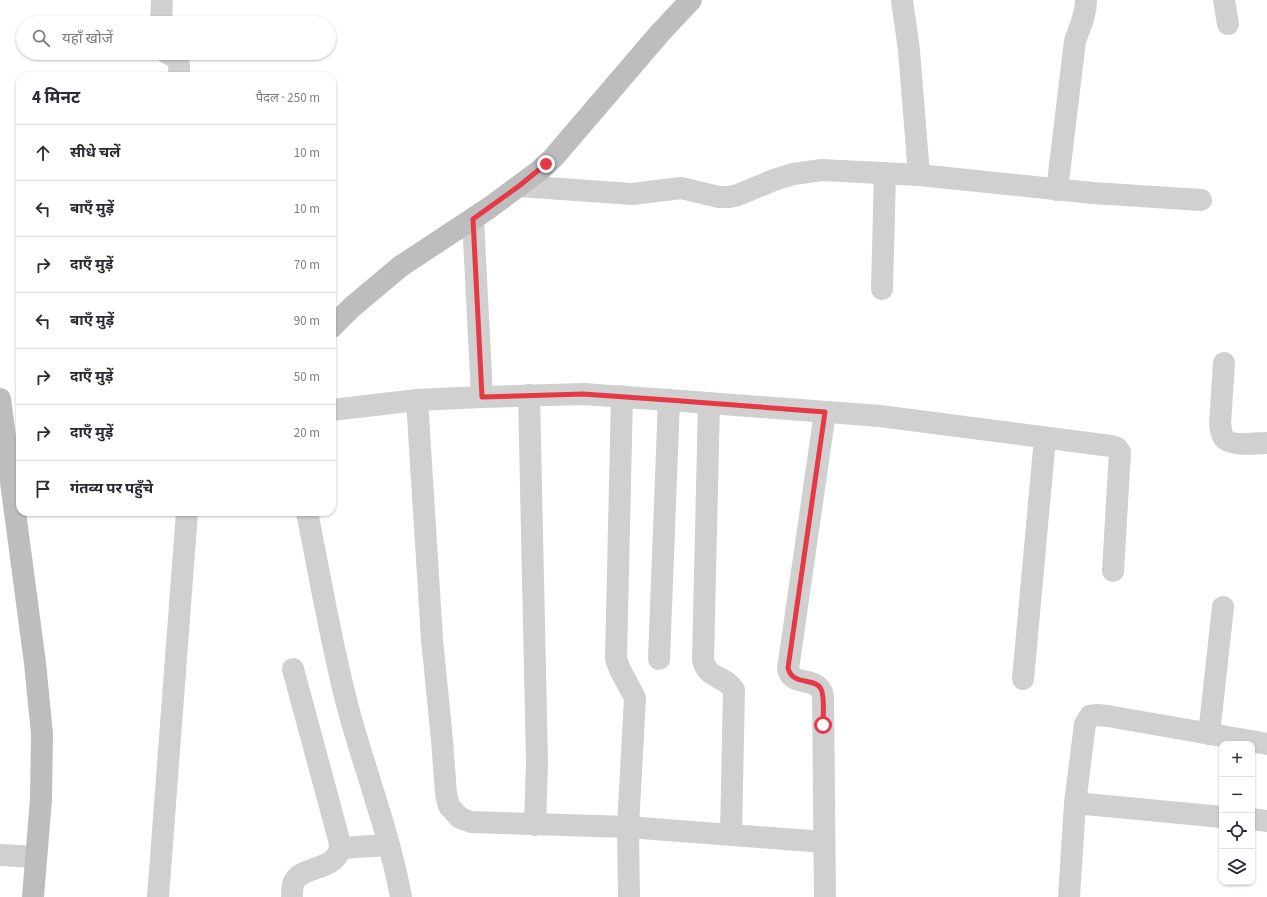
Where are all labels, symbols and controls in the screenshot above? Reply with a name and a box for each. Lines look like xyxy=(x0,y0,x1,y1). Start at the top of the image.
search box xyxy=(16,16,336,60)
icon: search xyxy=(30,27,52,49)
text: यहाँ खोजें xyxy=(62,28,113,49)
text: 4 मिनट xyxy=(32,86,80,110)
text: पैदल · 250 m xyxy=(256,89,320,107)
icon: ahead xyxy=(32,142,54,164)
text: सीधे चलें xyxy=(70,142,120,163)
text: 10 m xyxy=(294,144,320,162)
route end xyxy=(537,155,555,173)
icon: left xyxy=(32,198,54,220)
text: बाएँ मुड़ें xyxy=(70,198,114,219)
text: 10 m xyxy=(294,200,320,218)
icon: right xyxy=(32,254,54,276)
text: दाएँ मुड़ें xyxy=(70,254,113,275)
text: 70 m xyxy=(294,256,320,274)
icon: left xyxy=(32,310,54,332)
text: बाएँ मुड़ें xyxy=(70,310,114,331)
text: 90 m xyxy=(294,312,320,330)
icon: right xyxy=(32,366,54,388)
text: दाएँ मुड़ें xyxy=(70,366,113,387)
text: 50 m xyxy=(294,368,320,386)
icon: right xyxy=(32,422,54,444)
text: दाएँ मुड़ें xyxy=(70,422,113,443)
text: 20 m xyxy=(294,424,320,442)
icon: arrive xyxy=(32,478,54,500)
text: गंतव्य पर पहुँचे xyxy=(70,478,153,499)
route start xyxy=(814,716,832,734)
map controls xyxy=(1219,741,1255,885)
button: + xyxy=(1219,741,1255,777)
button: − xyxy=(1219,777,1255,813)
button: locate xyxy=(1219,813,1255,849)
button: layers xyxy=(1219,849,1255,885)

